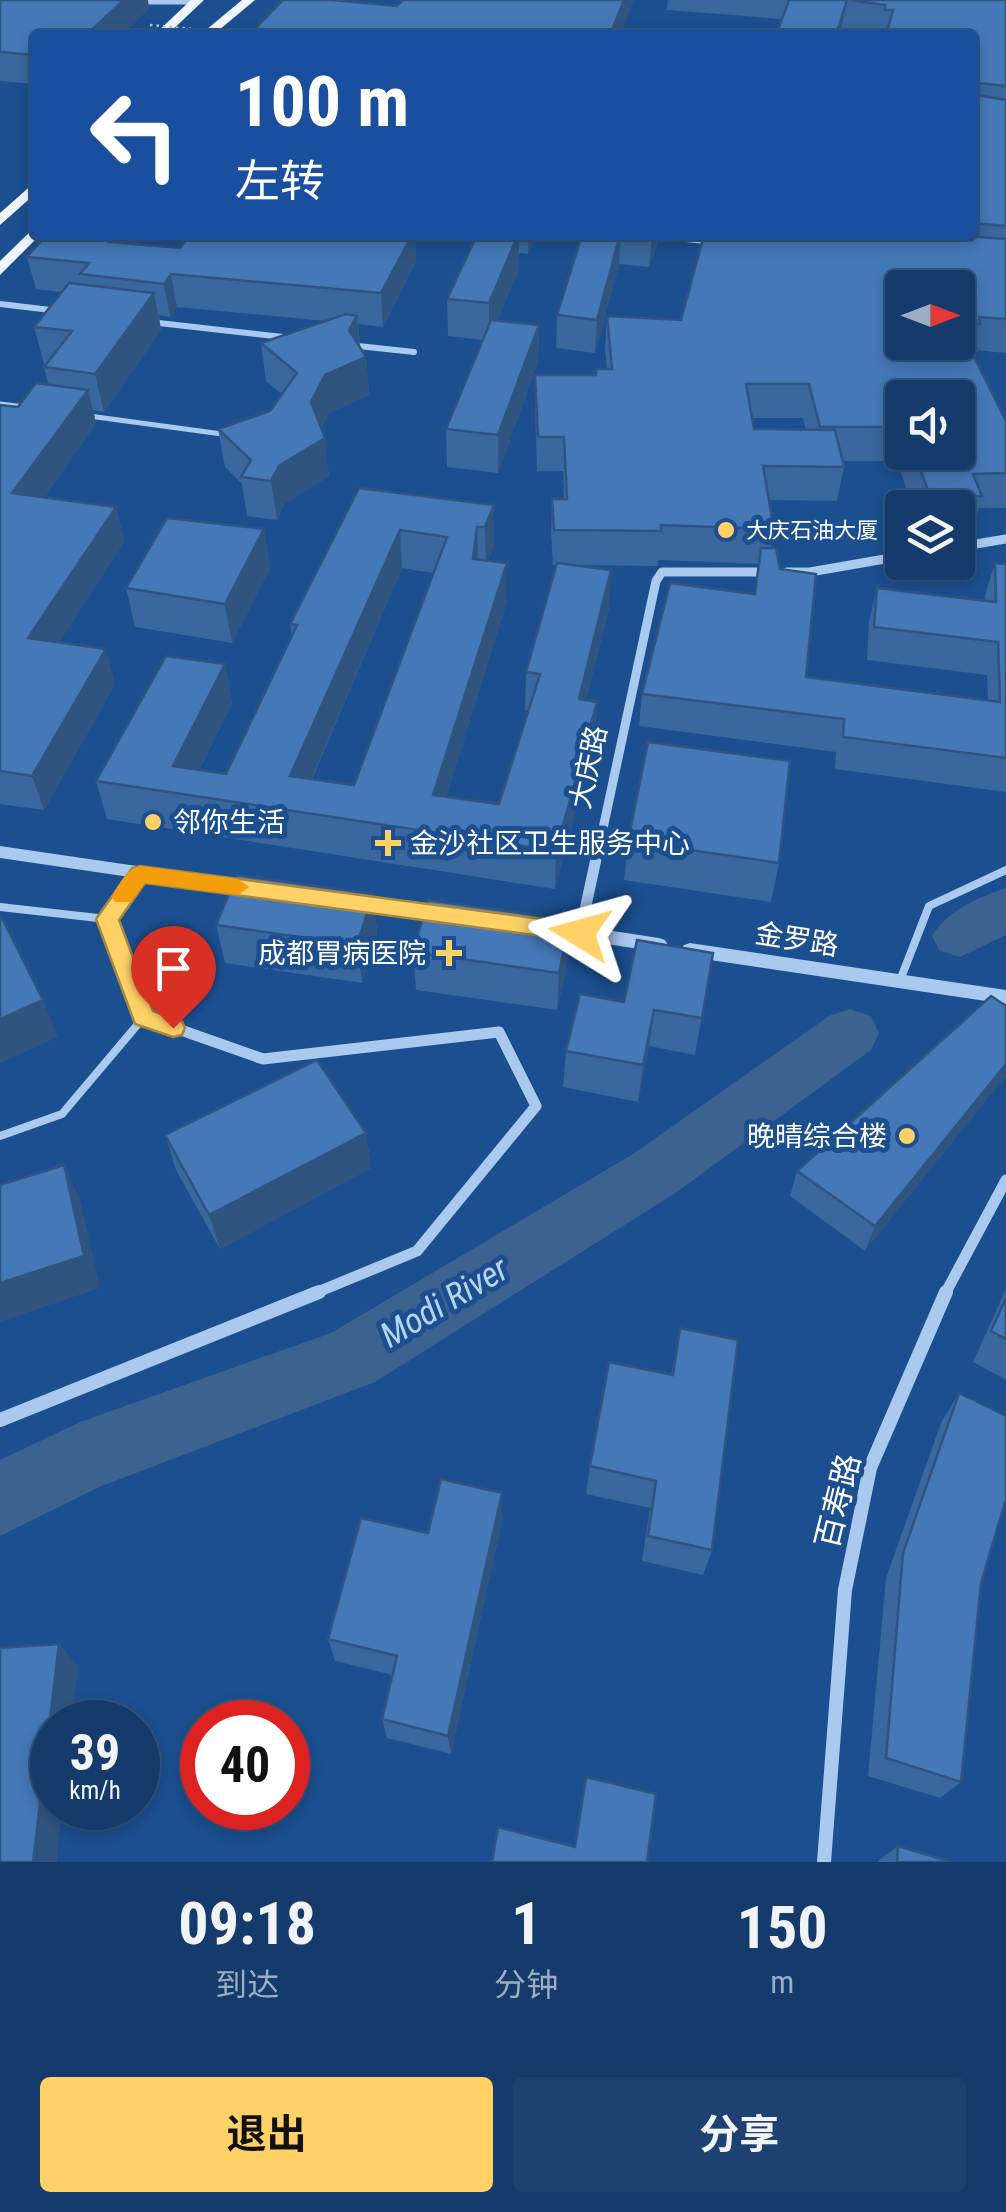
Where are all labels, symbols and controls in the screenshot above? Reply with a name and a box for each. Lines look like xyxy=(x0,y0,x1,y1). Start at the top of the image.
text: 100 m xyxy=(235,61,409,143)
icon: left xyxy=(70,70,200,200)
text: 左转 xyxy=(235,155,325,208)
north arrow xyxy=(885,270,975,360)
map controls xyxy=(885,270,975,580)
button: sound xyxy=(885,380,975,470)
button: layers xyxy=(885,490,975,580)
place label: 大庆石油大厦 xyxy=(746,518,878,543)
marker: 大庆石油大厦 xyxy=(715,519,737,541)
street label: 大庆路 xyxy=(564,723,613,812)
place label: 邻你生活 xyxy=(173,806,285,839)
marker: 邻你生活 xyxy=(142,811,164,833)
place label: 金沙社区卫生服务中心 xyxy=(410,827,690,860)
marker: 金沙社区卫生服务中心 xyxy=(375,830,401,856)
position arrow xyxy=(528,881,632,985)
street label: 金罗路 xyxy=(753,917,841,962)
pin xyxy=(131,926,216,1029)
place label: 成都胃病医院 xyxy=(258,937,426,970)
marker: 成都胃病医院 xyxy=(436,940,462,966)
icon: arrive xyxy=(146,941,201,996)
place label: 晚晴综合楼 xyxy=(747,1120,887,1153)
marker: 晚晴综合楼 xyxy=(896,1125,918,1147)
water label: Modi River xyxy=(373,1248,516,1356)
street label: 百寿路 xyxy=(808,1450,868,1552)
speed limit sign: 40 xyxy=(180,1700,310,1830)
text: 39 xyxy=(70,1724,120,1782)
text: km/h xyxy=(69,1776,121,1805)
text: 09:18 xyxy=(178,1888,316,1959)
text: 1 xyxy=(511,1888,542,1959)
text: 150 xyxy=(737,1892,828,1963)
text: m xyxy=(770,1963,794,2001)
text: 到达 xyxy=(215,1966,279,2004)
text: 分钟 xyxy=(494,1966,558,2004)
button: 退出 xyxy=(40,2077,493,2192)
button: 分享 xyxy=(513,2077,966,2192)

